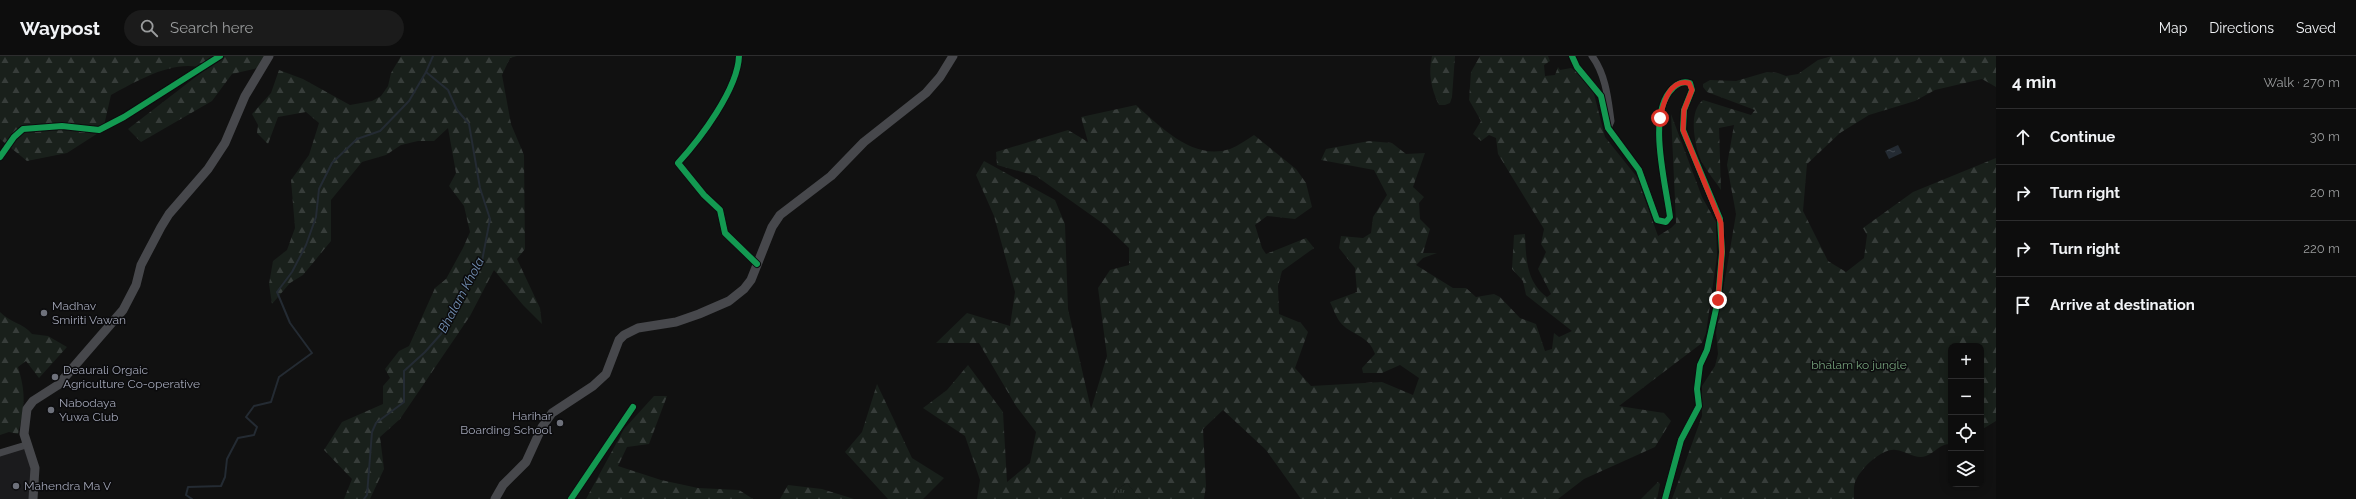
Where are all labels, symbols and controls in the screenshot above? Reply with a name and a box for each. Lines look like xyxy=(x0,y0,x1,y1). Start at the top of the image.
search box xyxy=(124,10,404,46)
text: Waypost xyxy=(20,17,100,39)
icon: search xyxy=(138,17,160,39)
text: Search here xyxy=(170,19,253,37)
text: Map xyxy=(2159,20,2187,36)
text: Directions xyxy=(2209,20,2274,36)
text: Saved xyxy=(2296,20,2336,36)
text: 4 min xyxy=(2012,72,2056,92)
text: Walk · 270 m xyxy=(2264,75,2340,90)
route start xyxy=(1651,109,1669,127)
icon: ahead xyxy=(2012,126,2034,148)
text: Continue xyxy=(2050,128,2115,146)
text: 30 m xyxy=(2310,129,2340,144)
icon: right xyxy=(2012,182,2034,204)
text: Turn right xyxy=(2050,184,2120,202)
text: 20 m xyxy=(2310,185,2340,200)
icon: right xyxy=(2012,238,2034,260)
text: Turn right xyxy=(2050,240,2120,258)
text: 220 m xyxy=(2303,241,2340,256)
water label: Bhalam Khola xyxy=(435,255,487,335)
route end xyxy=(1709,291,1727,309)
icon: arrive xyxy=(2012,294,2034,316)
text: Arrive at destination xyxy=(2050,296,2195,314)
place label: Madhav Smiriti Vawan xyxy=(52,299,126,327)
marker: Madhav Smiriti Vawan xyxy=(39,308,49,318)
map controls xyxy=(1948,343,1984,487)
button: + xyxy=(1948,343,1984,379)
park label: bhalam ko jungle xyxy=(1811,358,1907,372)
place label: Deaurali Orgaic Agriculture Co-operative xyxy=(63,363,200,391)
marker: Deaurali Orgaic Agriculture Co-operative xyxy=(50,372,60,382)
button: − xyxy=(1948,379,1984,415)
place label: Nabodaya Yuwa Club xyxy=(59,396,118,424)
marker: Nabodaya Yuwa Club xyxy=(46,405,56,415)
place label: Harihar Boarding School xyxy=(460,409,553,437)
button: locate xyxy=(1948,415,1984,451)
marker: Harihar Boarding School xyxy=(555,418,565,428)
button: layers xyxy=(1948,451,1984,487)
place label: Mahendra Ma V xyxy=(24,479,111,493)
marker: Mahendra Ma V xyxy=(11,481,21,491)

